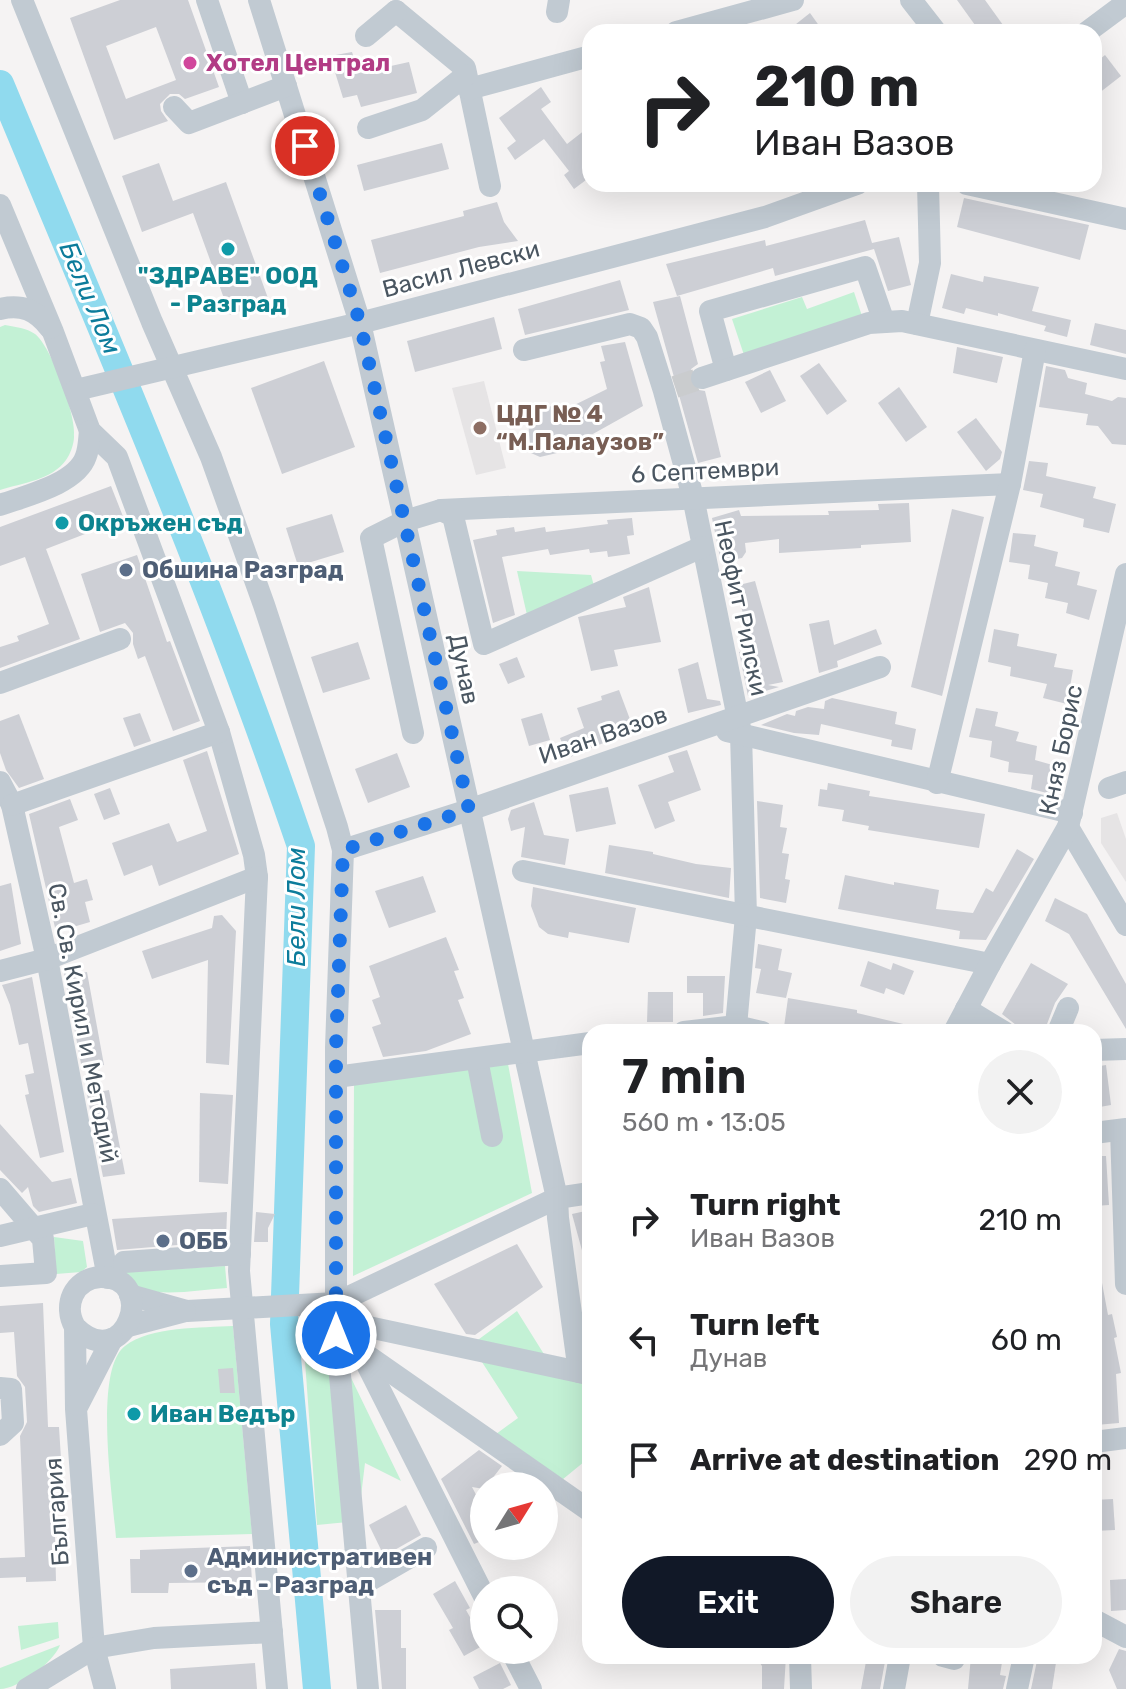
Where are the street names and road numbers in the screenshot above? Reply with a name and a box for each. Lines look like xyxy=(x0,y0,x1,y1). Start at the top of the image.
street label: Васил Левски xyxy=(379,235,543,303)
street label: 6 Септември xyxy=(630,453,780,489)
street label: Неофит Рилски xyxy=(709,518,773,698)
street label: Дунав xyxy=(443,631,485,707)
street label: Княз Борис xyxy=(1034,682,1088,818)
street label: Иван Вазов xyxy=(535,700,671,770)
street label: Св. Св. Кирил и Методий xyxy=(42,881,124,1165)
street label: България xyxy=(39,1457,75,1567)

